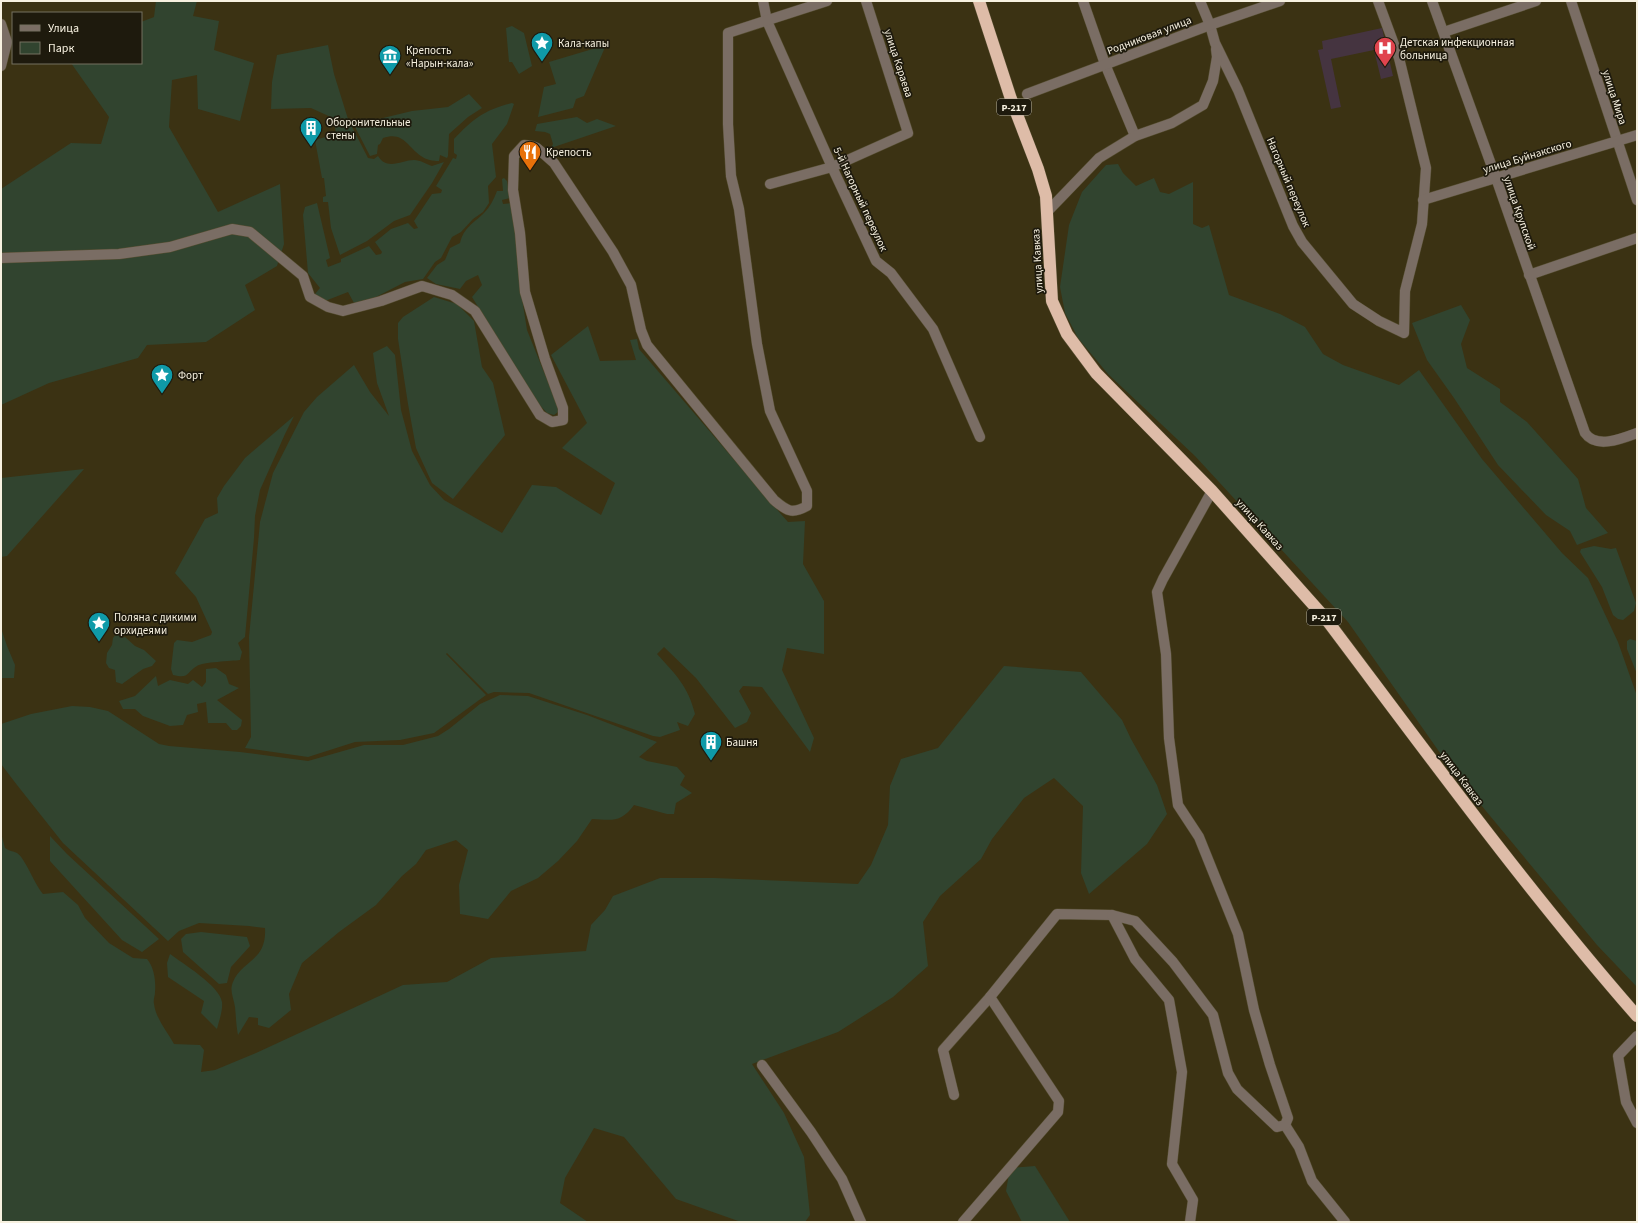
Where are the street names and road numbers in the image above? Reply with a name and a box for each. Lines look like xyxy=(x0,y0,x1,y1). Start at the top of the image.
street label: Родниковая улица xyxy=(1105,12,1194,58)
street label: улица Караева xyxy=(880,27,917,99)
street label: улица Мира xyxy=(1599,68,1630,126)
road number: Р-217 xyxy=(997,99,1031,115)
street label: Нагорный переулок xyxy=(1263,135,1314,230)
street label: улица Буйнакского xyxy=(1481,136,1573,177)
street label: 5-й Нагорный переулок xyxy=(830,145,892,254)
street label: улица Крупской xyxy=(1500,174,1539,252)
street label: улица Кавказ xyxy=(1028,228,1047,294)
street label: улица Кавказ xyxy=(1232,495,1287,553)
road number: Р-217 xyxy=(1307,609,1341,625)
street label: улица Кавказ xyxy=(1436,748,1487,809)

